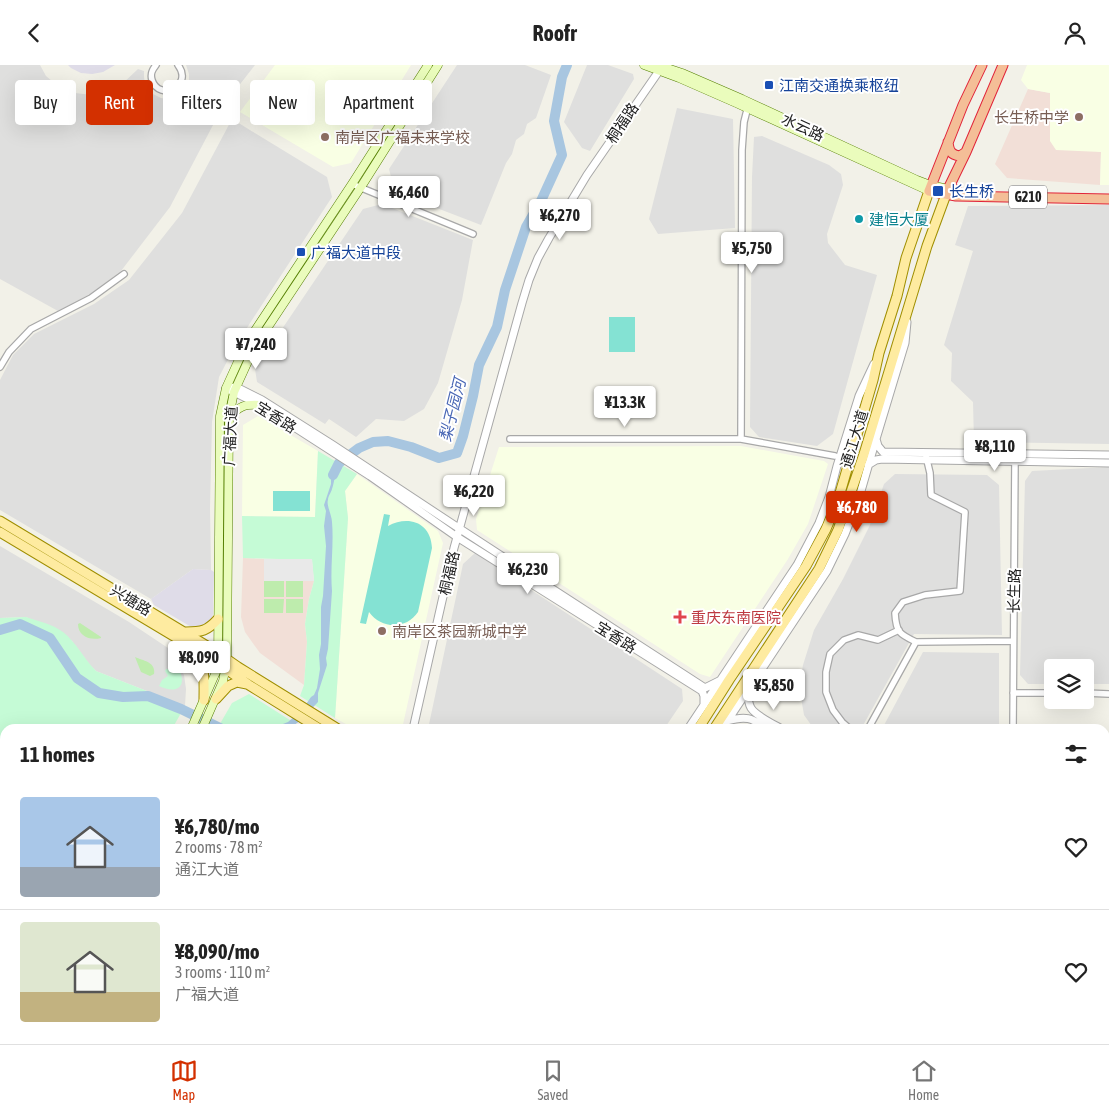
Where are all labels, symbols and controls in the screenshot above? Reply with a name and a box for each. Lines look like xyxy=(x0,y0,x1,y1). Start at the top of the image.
icon: back xyxy=(20,19,48,47)
icon: person xyxy=(1061,19,1089,47)
text: Roofr xyxy=(532,20,577,46)
place label: 江南交通换乘枢纽 xyxy=(779,77,899,94)
marker: 江南交通换乘枢纽 xyxy=(763,79,775,91)
chip: Buy xyxy=(15,80,76,125)
chip: Rent xyxy=(86,80,153,125)
chip: Filters xyxy=(163,80,240,125)
chip: New xyxy=(250,80,315,125)
chip: Apartment xyxy=(325,80,432,125)
street label: 桐福路 xyxy=(602,100,642,146)
place label: 长生桥中学 xyxy=(994,109,1069,126)
street label: 水云路 xyxy=(779,110,827,144)
marker: 长生桥中学 xyxy=(1073,111,1085,123)
place label: 南岸区广福未来学校 xyxy=(335,129,470,146)
marker: 南岸区广福未来学校 xyxy=(319,131,331,143)
pin: ¥6,460 xyxy=(368,175,450,218)
text: ¥6,460 xyxy=(389,183,429,201)
place label: 长生桥 xyxy=(949,183,994,200)
marker: 长生桥 xyxy=(931,184,945,198)
road number: G210 xyxy=(1009,185,1047,209)
pin: ¥6,270 xyxy=(519,199,601,241)
text: ¥6,270 xyxy=(540,206,580,224)
place label: 建恒大厦 xyxy=(869,211,929,228)
marker: 建恒大厦 xyxy=(853,213,865,225)
pin: ¥5,750 xyxy=(711,231,793,274)
text: ¥5,750 xyxy=(732,239,772,257)
place label: 广福大道中段 xyxy=(311,244,401,261)
marker: 广福大道中段 xyxy=(295,246,307,258)
pin: ¥7,240 xyxy=(215,327,297,370)
text: ¥7,240 xyxy=(236,335,276,353)
water label: 梨子园河 xyxy=(436,374,469,443)
pin: ¥13.3K xyxy=(584,385,666,428)
text: ¥13.3K xyxy=(605,393,645,411)
street label: 宝香路 xyxy=(252,398,300,436)
street label: 广福大道 xyxy=(220,406,240,466)
street label: 通江大道 xyxy=(837,408,871,470)
pin: ¥8,110 xyxy=(954,429,1036,472)
text: ¥8,110 xyxy=(975,437,1015,455)
pin: ¥6,220 xyxy=(433,475,515,517)
text: ¥6,220 xyxy=(454,482,494,500)
pin: ¥6,780 xyxy=(816,491,898,533)
text: ¥6,780 xyxy=(837,498,877,516)
street label: 桐福路 xyxy=(436,549,462,597)
pin: ¥6,230 xyxy=(487,553,569,595)
text: ¥6,230 xyxy=(508,560,548,578)
street label: 长生路 xyxy=(1005,568,1023,614)
street label: 兴塘路 xyxy=(107,581,155,619)
place label: 重庆东南医院 xyxy=(691,609,781,626)
marker: 重庆东南医院 xyxy=(673,610,687,624)
street label: 宝香路 xyxy=(592,618,640,656)
place label: 南岸区茶园新城中学 xyxy=(392,623,527,640)
marker: 南岸区茶园新城中学 xyxy=(376,625,388,637)
pin: ¥8,090 xyxy=(158,641,240,683)
text: ¥8,090 xyxy=(179,648,219,666)
map controls xyxy=(1044,659,1094,709)
button: layers xyxy=(1044,659,1094,709)
pin: ¥5,850 xyxy=(733,669,815,711)
text: ¥5,850 xyxy=(754,676,794,694)
icon: filters xyxy=(1062,740,1090,768)
text: 11 homes xyxy=(20,742,95,766)
text: ¥6,780/mo xyxy=(175,814,260,838)
icon: home xyxy=(60,817,120,877)
icon: heart xyxy=(1062,833,1090,861)
text: 2 rooms · 78 m² xyxy=(175,838,263,856)
text: 通江大道 xyxy=(175,860,239,878)
text: ¥8,090/mo xyxy=(175,939,260,963)
icon: home xyxy=(60,942,120,1002)
icon: heart xyxy=(1062,958,1090,986)
text: 3 rooms · 110 m² xyxy=(175,963,270,981)
text: 广福大道 xyxy=(175,985,239,1003)
tab: Map xyxy=(170,1057,198,1103)
tab: Saved xyxy=(537,1057,568,1103)
tab: Home xyxy=(908,1057,939,1103)

